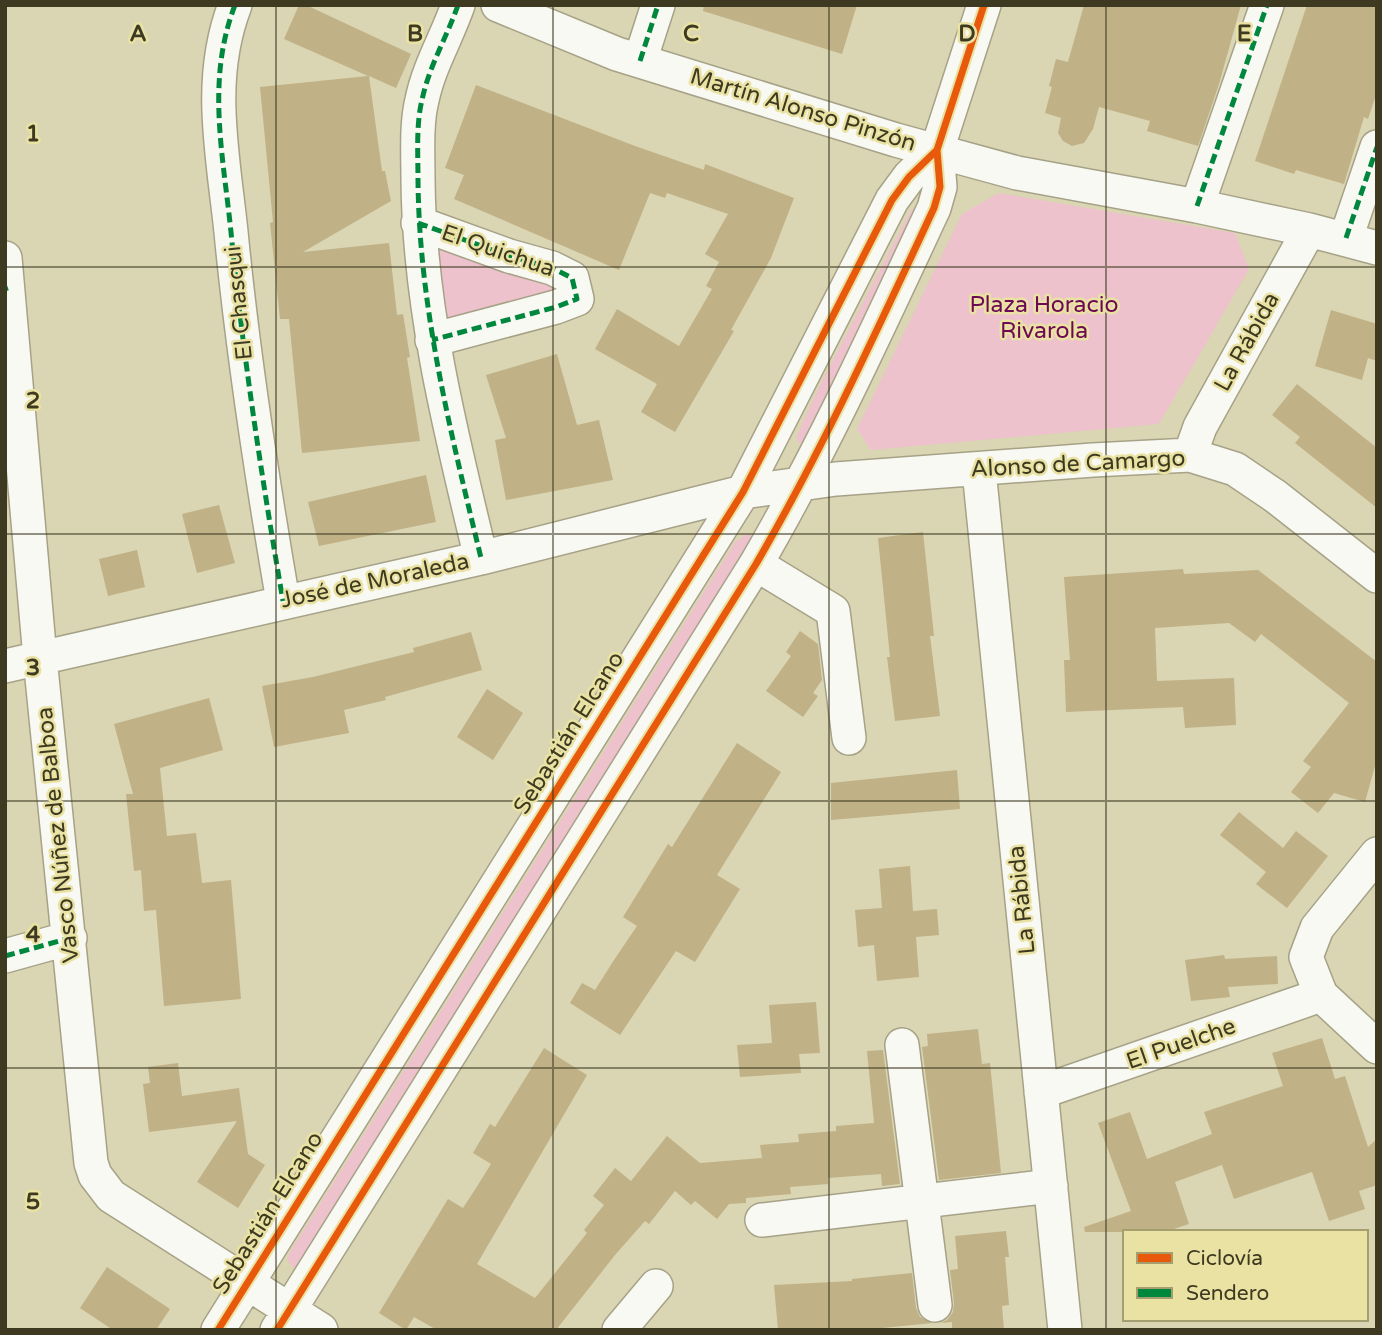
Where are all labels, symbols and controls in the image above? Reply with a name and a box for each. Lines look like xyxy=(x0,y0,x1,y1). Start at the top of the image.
text: A xyxy=(129,20,147,48)
text: B xyxy=(407,20,423,48)
text: C xyxy=(683,20,699,48)
text: D xyxy=(958,20,976,48)
text: E xyxy=(1237,20,1251,48)
street label: Martín Alonso Pinzón xyxy=(687,62,919,158)
text: 1 xyxy=(26,120,40,148)
street label: El Quichua xyxy=(438,219,558,283)
street label: El Chasqui xyxy=(219,245,259,361)
street label: La Rábida xyxy=(1208,287,1286,397)
park label: Plaza Horacio Rivarola xyxy=(969,291,1119,345)
text: 2 xyxy=(26,387,40,415)
street label: Alonso de Camargo xyxy=(970,444,1186,484)
street label: José de Moraleda xyxy=(278,547,472,615)
street label: Sebastián Elcano xyxy=(508,646,630,820)
text: 3 xyxy=(26,654,40,682)
street label: Vasco Núñez de Balboa xyxy=(31,706,85,964)
street label: La Rábida xyxy=(1002,844,1042,956)
text: 4 xyxy=(26,921,41,949)
street label: El Puelche xyxy=(1123,1012,1239,1076)
street label: Sebastián Elcano xyxy=(207,1126,329,1300)
text: 5 xyxy=(26,1188,40,1216)
legend xyxy=(1123,1230,1368,1321)
text: Ciclovía xyxy=(1186,1246,1263,1271)
text: Sendero xyxy=(1186,1281,1269,1306)

